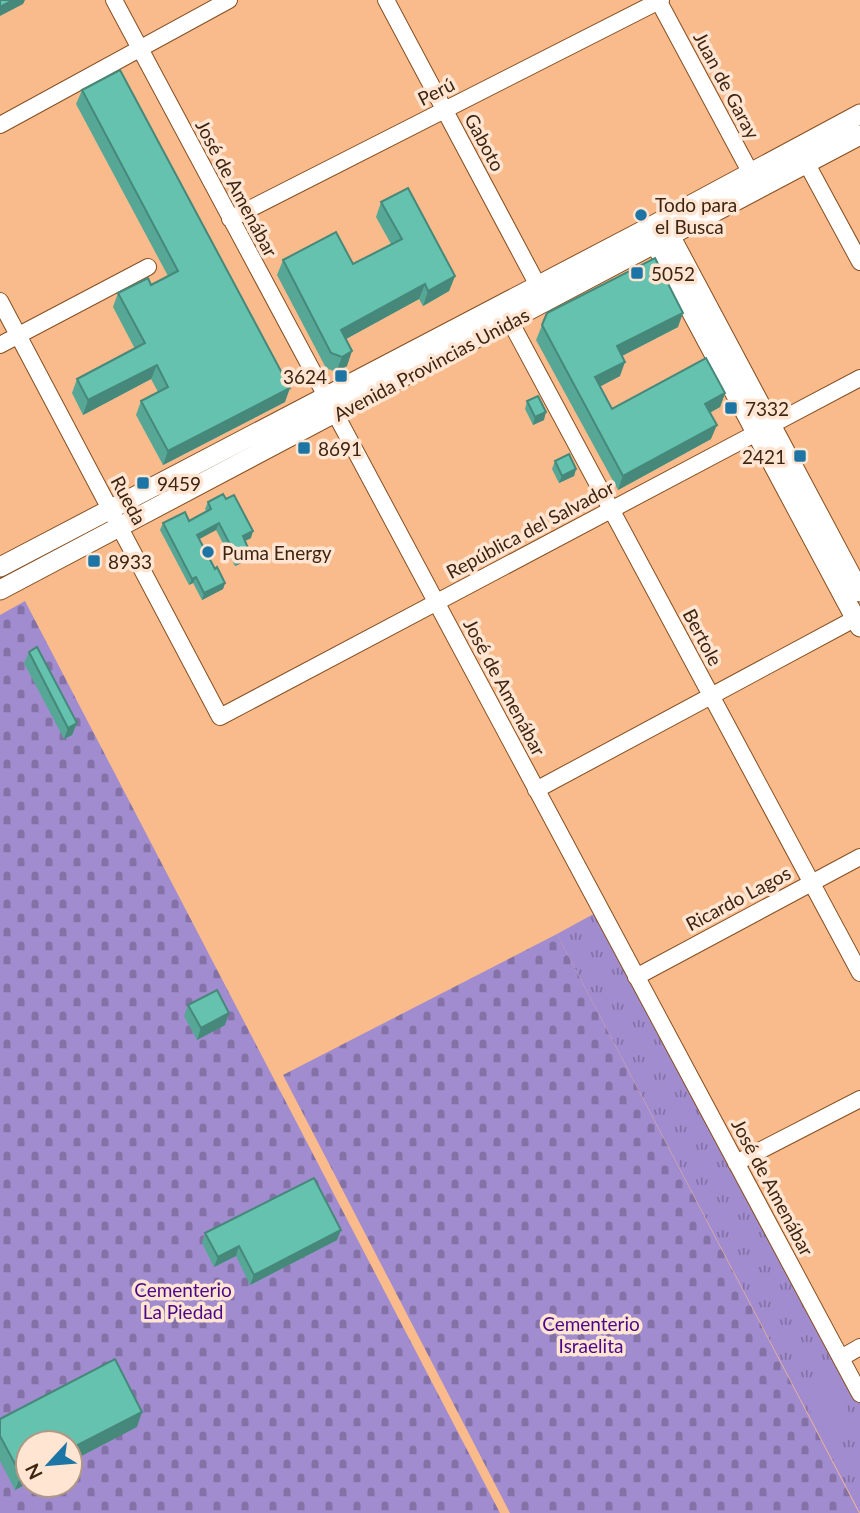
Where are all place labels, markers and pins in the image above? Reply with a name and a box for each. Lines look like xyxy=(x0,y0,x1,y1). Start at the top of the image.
place label: Todo para el Busca xyxy=(655,193,737,238)
marker: Todo para el Busca xyxy=(633,207,649,223)
place label: 5052 xyxy=(651,262,695,285)
marker: 5052 xyxy=(629,265,645,281)
place label: 3624 xyxy=(283,365,327,388)
marker: 3624 xyxy=(333,368,349,384)
place label: 7332 xyxy=(745,397,789,420)
marker: 7332 xyxy=(723,400,739,416)
place label: 8691 xyxy=(318,437,362,460)
marker: 8691 xyxy=(296,440,312,456)
place label: 2421 xyxy=(742,445,786,468)
marker: 2421 xyxy=(792,448,808,464)
place label: 9459 xyxy=(157,472,201,495)
marker: 9459 xyxy=(135,475,151,491)
place label: Puma Energy xyxy=(222,541,332,564)
marker: Puma Energy xyxy=(200,544,216,560)
place label: 8933 xyxy=(108,550,152,573)
marker: 8933 xyxy=(86,553,102,569)

